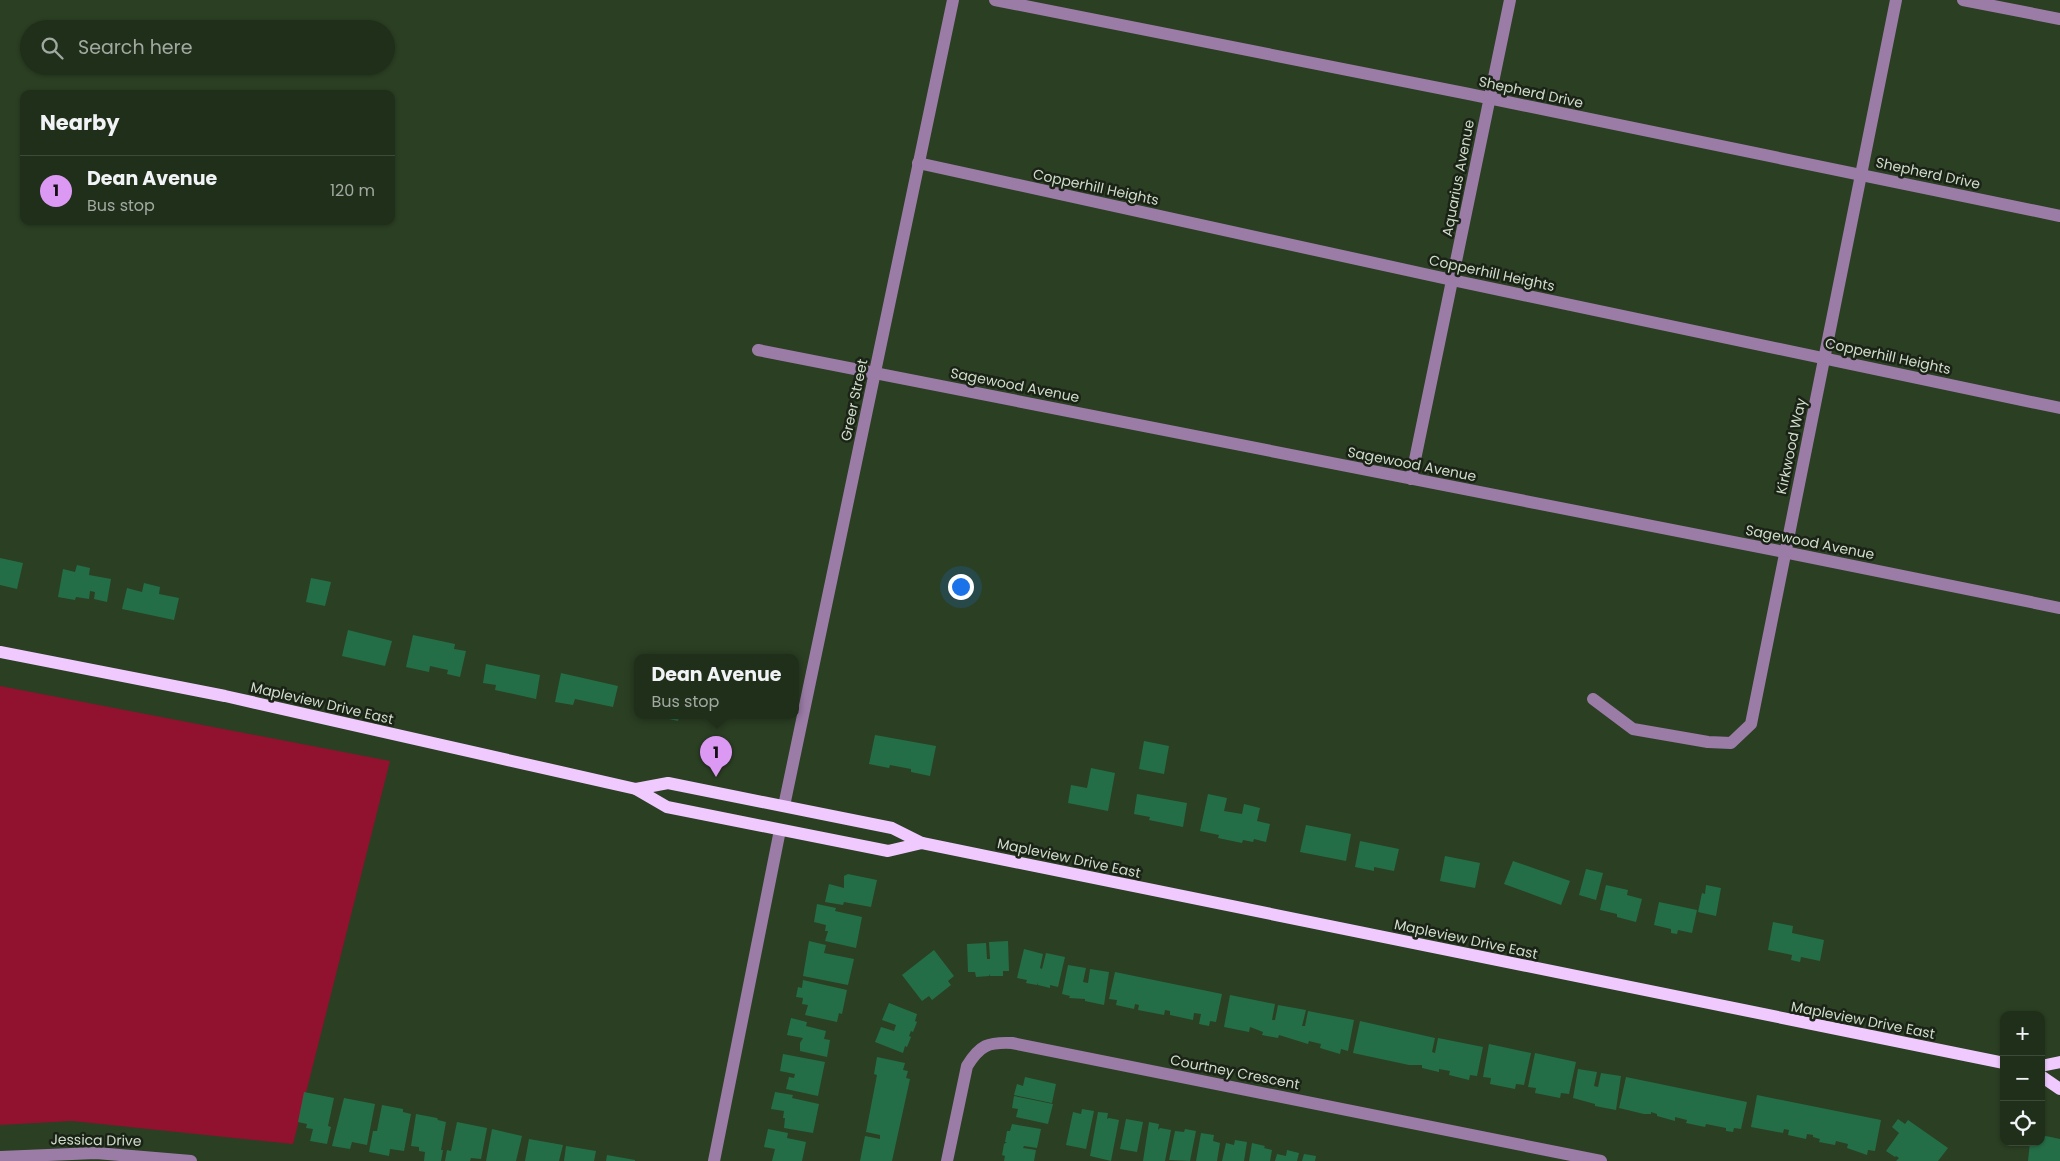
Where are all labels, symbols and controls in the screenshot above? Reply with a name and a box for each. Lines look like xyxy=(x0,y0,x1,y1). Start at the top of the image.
search box xyxy=(20,20,395,75)
icon: search xyxy=(38,34,66,62)
text: Search here xyxy=(78,34,192,61)
street label: Shepherd Drive xyxy=(1477,71,1585,113)
text: Nearby xyxy=(40,108,120,137)
street label: Aquarius Avenue xyxy=(1437,118,1479,238)
street label: Shepherd Drive xyxy=(1874,152,1982,194)
street label: Copperhill Heights xyxy=(1031,164,1161,210)
text: Dean Avenue xyxy=(87,165,217,192)
text: 1 xyxy=(53,179,59,202)
text: 120 m xyxy=(330,179,375,202)
text: Bus stop xyxy=(87,194,155,217)
street label: Copperhill Heights xyxy=(1427,250,1557,296)
street label: Copperhill Heights xyxy=(1823,333,1953,379)
street label: Greer Street xyxy=(836,357,872,443)
street label: Sagewood Avenue xyxy=(949,363,1082,407)
street label: Kirkwood Way xyxy=(1771,396,1811,496)
street label: Sagewood Avenue xyxy=(1346,442,1479,486)
street label: Sagewood Avenue xyxy=(1744,520,1877,564)
your location xyxy=(948,574,974,600)
popup xyxy=(634,654,799,719)
text: Dean Avenue xyxy=(651,661,782,688)
street label: Mapleview Drive East xyxy=(249,677,395,729)
text: Bus stop xyxy=(651,690,719,713)
pin: 1 xyxy=(700,736,732,777)
street label: Mapleview Drive East xyxy=(995,833,1143,883)
street label: Mapleview Drive East xyxy=(1392,914,1540,964)
street label: Mapleview Drive East xyxy=(1789,996,1937,1044)
map controls xyxy=(2000,1011,2045,1146)
button: + xyxy=(2000,1011,2045,1056)
street label: Courtney Crescent xyxy=(1169,1050,1301,1094)
button: − xyxy=(2000,1056,2045,1101)
button: locate xyxy=(2000,1101,2045,1146)
street label: Jessica Drive xyxy=(50,1129,142,1151)

